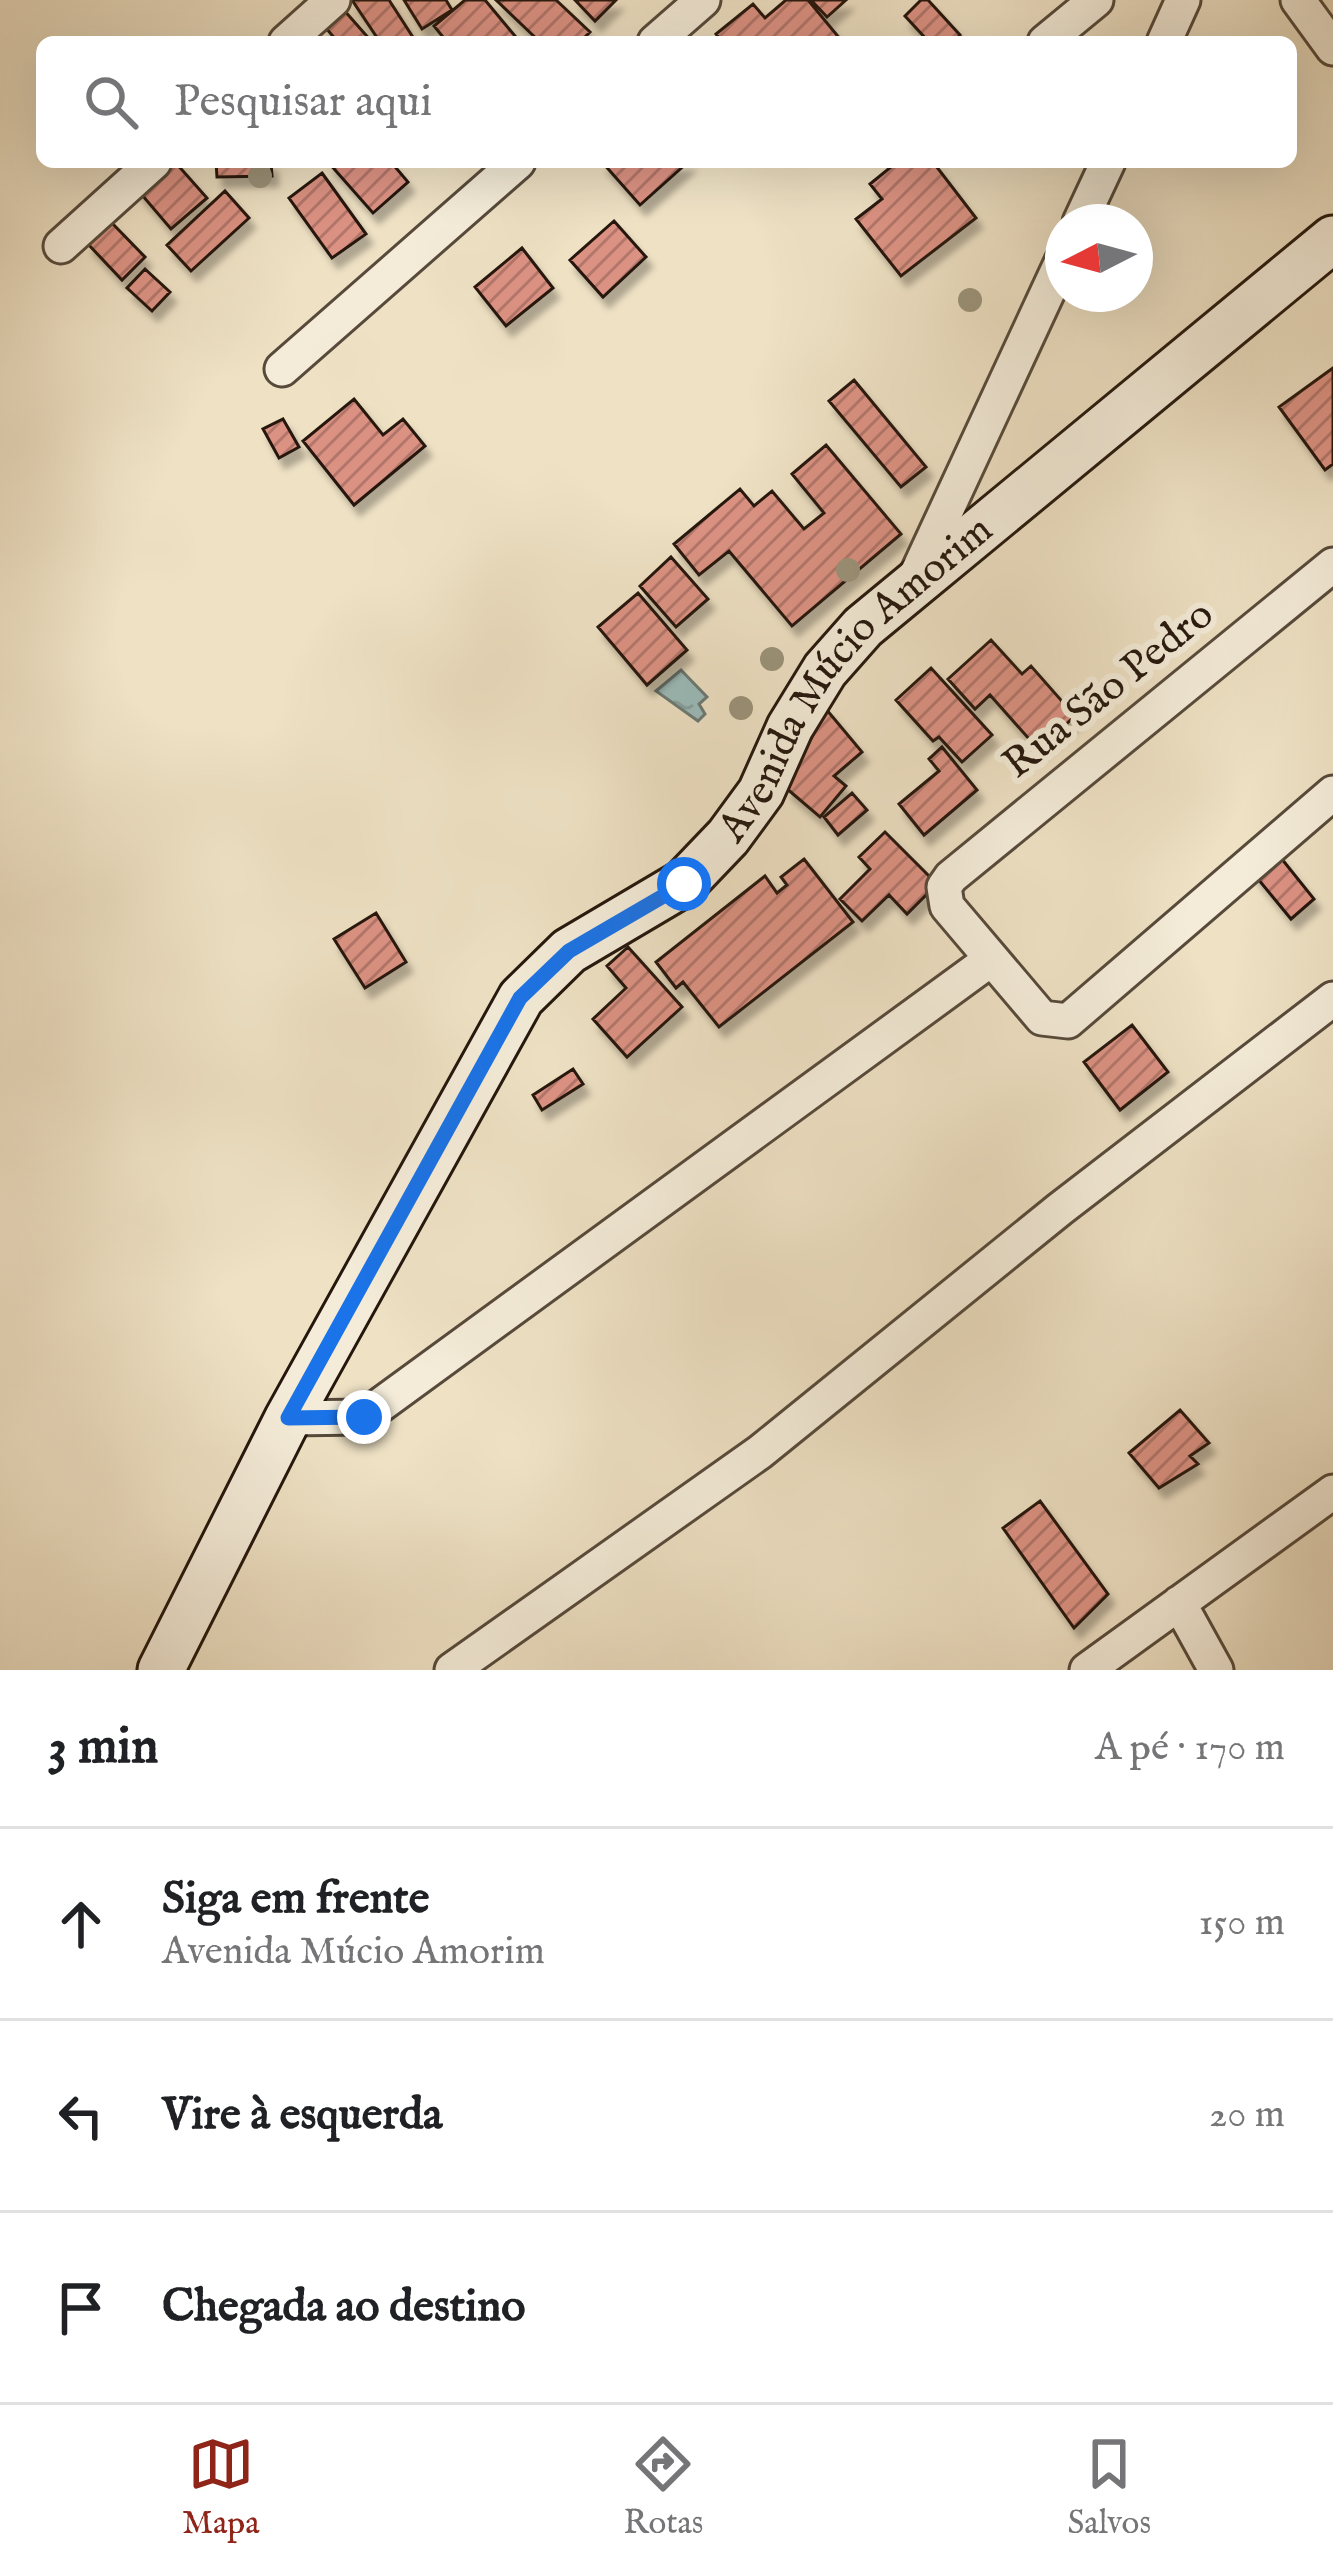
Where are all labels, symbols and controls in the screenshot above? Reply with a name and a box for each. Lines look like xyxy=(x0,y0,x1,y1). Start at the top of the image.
search box xyxy=(36,36,1297,168)
icon: search xyxy=(78,69,144,135)
text: Pesquisar aqui xyxy=(174,74,432,131)
north arrow xyxy=(1045,204,1153,312)
street label: Avenida Múcio Amorim xyxy=(706,504,1004,854)
street label: Rua São Pedro xyxy=(993,589,1225,791)
route start xyxy=(657,857,711,911)
route end xyxy=(337,1390,391,1444)
text: 3 min xyxy=(48,1716,158,1781)
text: A pé · 170 m xyxy=(1095,1724,1285,1773)
text: Siga em frente xyxy=(162,1871,429,1928)
icon: ahead xyxy=(48,1891,114,1957)
text: 150 m xyxy=(1199,1899,1285,1948)
text: Avenida Múcio Amorim xyxy=(162,1928,545,1977)
icon: left xyxy=(48,2083,114,2149)
text: Vire à esquerda xyxy=(162,2087,442,2144)
text: 20 m xyxy=(1209,2091,1285,2140)
icon: arrive xyxy=(48,2275,114,2341)
text: Chegada ao destino xyxy=(162,2279,525,2336)
tab: Mapa xyxy=(182,2431,259,2545)
tab: Rotas xyxy=(624,2431,703,2545)
tab: Salvos xyxy=(1067,2431,1151,2545)

